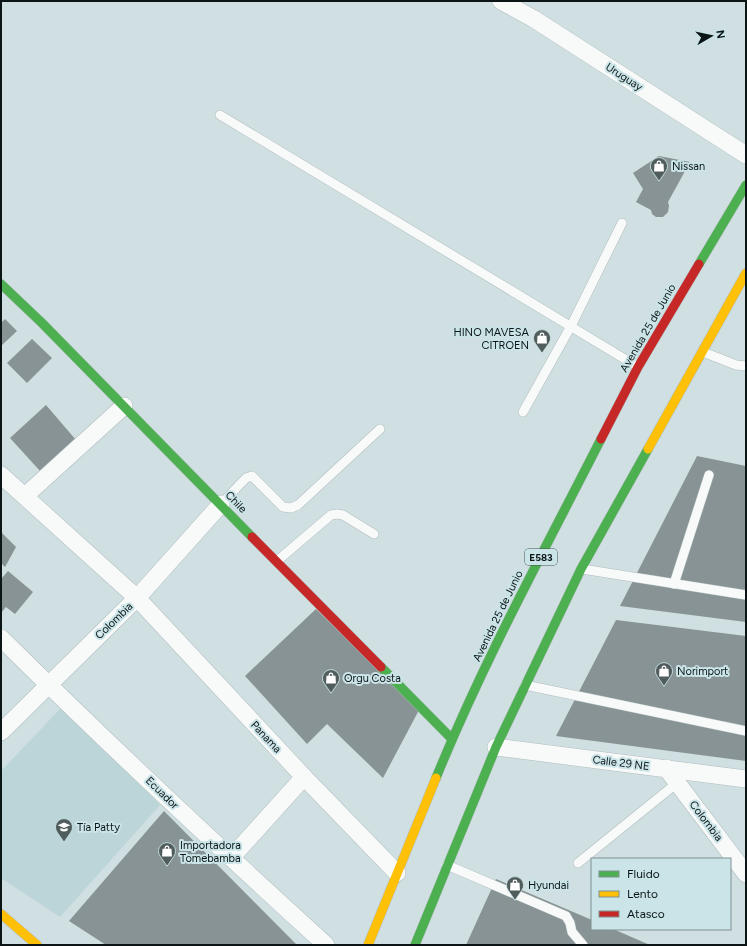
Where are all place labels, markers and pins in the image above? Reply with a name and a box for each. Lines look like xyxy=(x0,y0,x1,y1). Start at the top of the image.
shop icon: Nissan xyxy=(649,156,669,181)
place label: Nissan xyxy=(672,160,705,173)
place label: HINO MAVESA CITROEN xyxy=(453,326,530,352)
shop icon: HINO MAVESA CITROEN xyxy=(532,328,552,353)
shop icon: Norimport xyxy=(654,661,674,686)
place label: Norimport xyxy=(677,665,728,678)
shop icon: Orgu Costa xyxy=(321,668,341,693)
place label: Orgu Costa xyxy=(344,672,401,685)
school or university icon: Tía Patty xyxy=(54,817,74,842)
place label: Tía Patty xyxy=(77,821,120,834)
place label: Importadora Tomebamba xyxy=(180,839,241,865)
shop icon: Importadora Tomebamba xyxy=(157,841,177,866)
shop icon: Hyundai xyxy=(505,875,525,900)
place label: Hyundai xyxy=(528,879,569,892)

